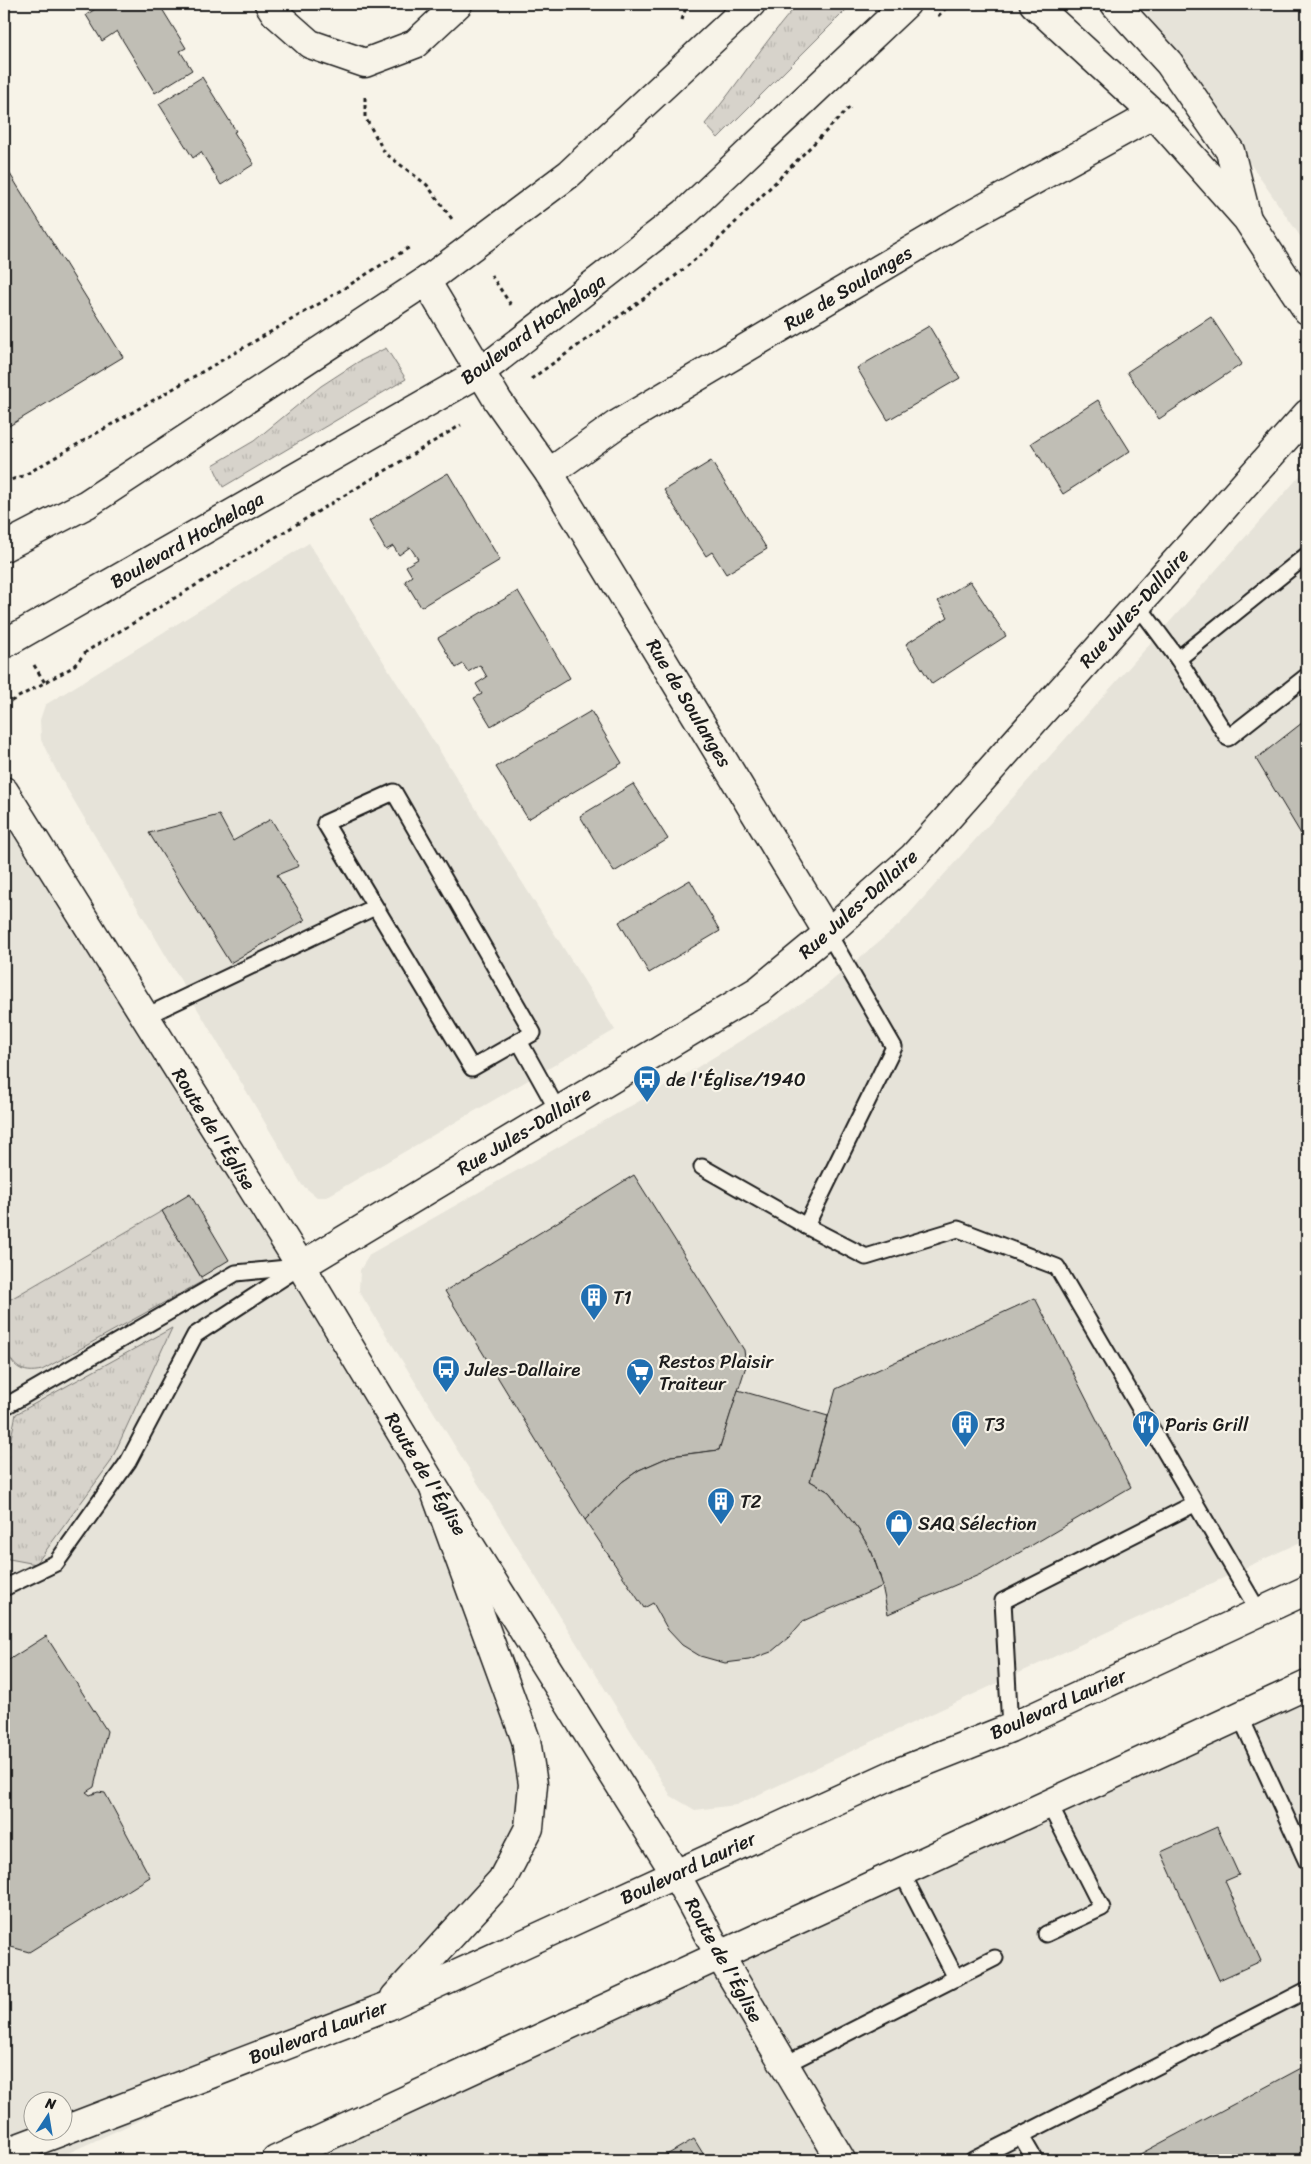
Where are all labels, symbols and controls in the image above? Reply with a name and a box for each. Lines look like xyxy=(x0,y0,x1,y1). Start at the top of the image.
street label: Rue de Soulanges xyxy=(777,236,919,340)
street label: Boulevard Hochelaga xyxy=(453,264,613,393)
street label: Boulevard Hochelaga xyxy=(104,482,271,598)
street label: Rue Jules-Dallaire xyxy=(1071,540,1197,676)
street label: Rue de Soulanges xyxy=(637,632,741,774)
street label: Rue Jules-Dallaire xyxy=(790,841,926,967)
street label: Route de l'Église xyxy=(163,1061,265,1197)
place label: de l'Église/1940 xyxy=(666,1063,806,1096)
bus stop icon: de l'Église/1940 xyxy=(632,1064,662,1103)
street label: Rue Jules-Dallaire xyxy=(450,1078,598,1184)
place label: T1 xyxy=(613,1281,632,1314)
building icon: T1 xyxy=(579,1282,609,1321)
place label: Restos Plaisir Traiteur xyxy=(659,1345,774,1400)
place label: Jules-Dallaire xyxy=(464,1353,580,1386)
bus stop icon: Jules-Dallaire xyxy=(431,1354,461,1393)
supermarket icon: Restos Plaisir Traiteur xyxy=(625,1357,655,1396)
street label: Route de l'Église xyxy=(376,1406,476,1542)
place label: T3 xyxy=(984,1408,1006,1441)
place label: Paris Grill xyxy=(1165,1408,1249,1441)
building icon: T3 xyxy=(950,1409,980,1448)
restaurant icon: Paris Grill xyxy=(1131,1409,1161,1448)
place label: T2 xyxy=(740,1485,762,1518)
building icon: T2 xyxy=(706,1486,736,1525)
place label: SAQ Sélection xyxy=(918,1507,1037,1540)
shop icon: SAQ Sélection xyxy=(884,1508,914,1547)
street label: Boulevard Laurier xyxy=(984,1659,1133,1749)
street label: Boulevard Laurier xyxy=(615,1822,763,1914)
street label: Route de l'Église xyxy=(676,1891,772,2029)
street label: Boulevard Laurier xyxy=(244,1990,393,2074)
text: N xyxy=(42,2090,58,2117)
north arrow xyxy=(22,2092,72,2142)

